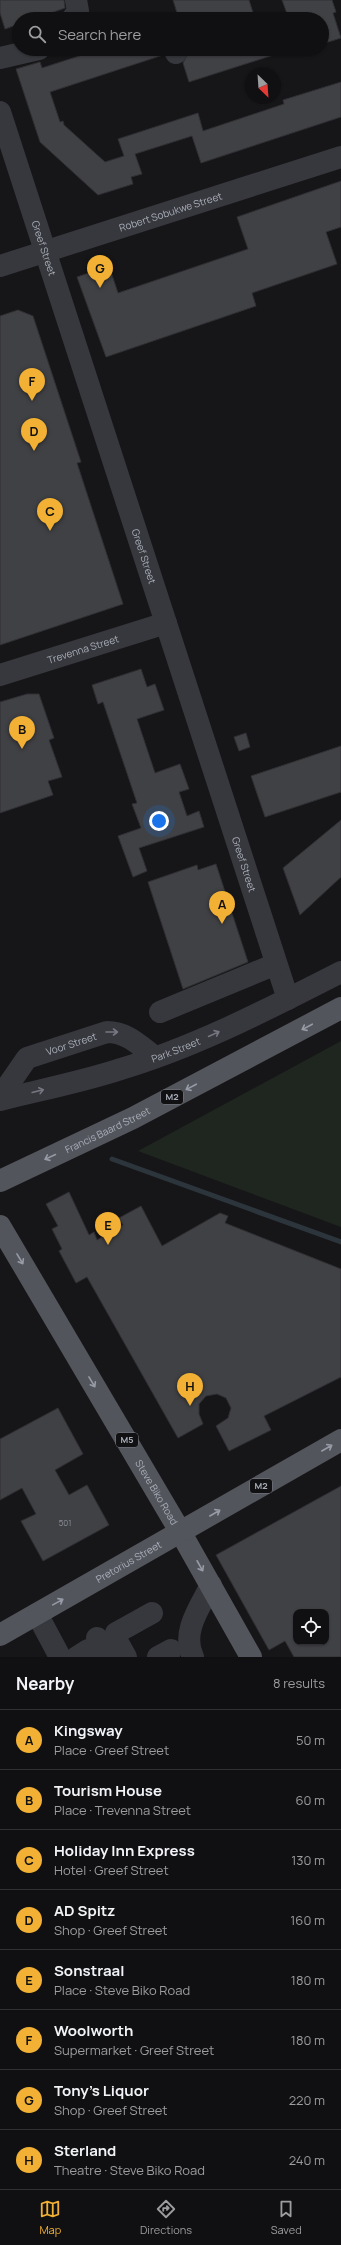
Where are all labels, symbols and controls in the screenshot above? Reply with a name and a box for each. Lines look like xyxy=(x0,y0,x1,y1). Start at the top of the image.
search box xyxy=(12,12,329,56)
icon: search xyxy=(26,23,48,45)
text: Search here xyxy=(58,24,141,45)
north arrow xyxy=(245,68,281,104)
street label: Robert Sobukwe Street xyxy=(117,188,224,235)
street label: Greef Street xyxy=(29,219,60,277)
pin: G xyxy=(87,255,113,288)
pin: F xyxy=(19,368,45,401)
pin: D xyxy=(21,418,47,451)
pin: C xyxy=(37,498,63,531)
street label: Greef Street xyxy=(129,527,160,586)
street label: Trevenna Street xyxy=(46,631,120,667)
pin: B xyxy=(9,716,35,749)
your location xyxy=(149,811,169,831)
street label: Greef Street xyxy=(229,835,260,894)
pin: A xyxy=(209,891,235,924)
one-way arrow xyxy=(301,1023,313,1031)
one-way arrow xyxy=(105,1028,118,1036)
street label: Voor Street xyxy=(44,1029,98,1058)
one-way arrow xyxy=(208,1030,220,1037)
street label: Park Street xyxy=(149,1034,202,1066)
one-way arrow xyxy=(186,1084,198,1091)
one-way arrow xyxy=(31,1086,44,1094)
road number: M2 xyxy=(161,1090,183,1104)
street label: Francis Baard Street xyxy=(62,1103,153,1156)
one-way arrow xyxy=(44,1154,56,1161)
pin: E xyxy=(95,1212,121,1245)
one-way arrow xyxy=(16,1253,24,1265)
pin: H xyxy=(177,1373,203,1406)
one-way arrow xyxy=(89,1376,97,1388)
road number: M5 xyxy=(116,1433,138,1447)
one-way arrow xyxy=(321,1443,333,1451)
street label: Steve Biko Road xyxy=(132,1457,182,1527)
road number: M2 xyxy=(250,1479,272,1493)
one-way arrow xyxy=(209,1508,221,1516)
house number: 501 xyxy=(59,1517,71,1528)
street label: Pretorius Street xyxy=(93,1537,164,1586)
one-way arrow xyxy=(197,1560,205,1572)
one-way arrow xyxy=(52,1597,64,1605)
map controls xyxy=(293,1609,329,1645)
button: locate xyxy=(293,1609,329,1645)
text: Nearby xyxy=(16,1672,74,1695)
text: 8 results xyxy=(273,1674,325,1692)
text: Kingsway xyxy=(54,1720,123,1741)
text: A xyxy=(25,1731,33,1749)
text: 50 m xyxy=(296,1731,325,1749)
text: Place · Greef Street xyxy=(54,1741,169,1759)
text: Tourism House xyxy=(54,1780,162,1801)
text: B xyxy=(25,1791,33,1809)
text: 60 m xyxy=(295,1791,325,1809)
text: Place · Trevenna Street xyxy=(54,1801,191,1819)
text: Holiday Inn Express xyxy=(54,1840,195,1861)
text: C xyxy=(24,1851,34,1869)
text: 130 m xyxy=(291,1851,325,1869)
text: Hotel · Greef Street xyxy=(54,1861,169,1879)
text: AD Spitz xyxy=(54,1900,115,1921)
text: D xyxy=(24,1911,34,1929)
text: 160 m xyxy=(290,1911,325,1929)
text: Shop · Greef Street xyxy=(54,1921,168,1939)
text: Sonstraal xyxy=(54,1960,124,1981)
text: E xyxy=(25,1971,33,1989)
text: 180 m xyxy=(291,1971,325,1989)
text: Place · Steve Biko Road xyxy=(54,1981,190,1999)
text: Woolworth xyxy=(54,2020,133,2041)
text: F xyxy=(26,2031,32,2049)
text: 180 m xyxy=(291,2031,325,2049)
text: Supermarket · Greef Street xyxy=(54,2041,214,2059)
text: Tony's Liquor xyxy=(54,2080,149,2101)
text: G xyxy=(24,2091,34,2109)
text: 220 m xyxy=(289,2091,325,2109)
text: Shop · Greef Street xyxy=(54,2101,168,2119)
text: Sterland xyxy=(54,2140,116,2161)
text: H xyxy=(24,2151,34,2169)
text: 240 m xyxy=(289,2151,325,2169)
text: Theatre · Steve Biko Road xyxy=(54,2161,205,2179)
tab: Map xyxy=(39,2198,61,2237)
tab: Directions xyxy=(140,2198,192,2237)
tab: Saved xyxy=(271,2198,302,2237)

